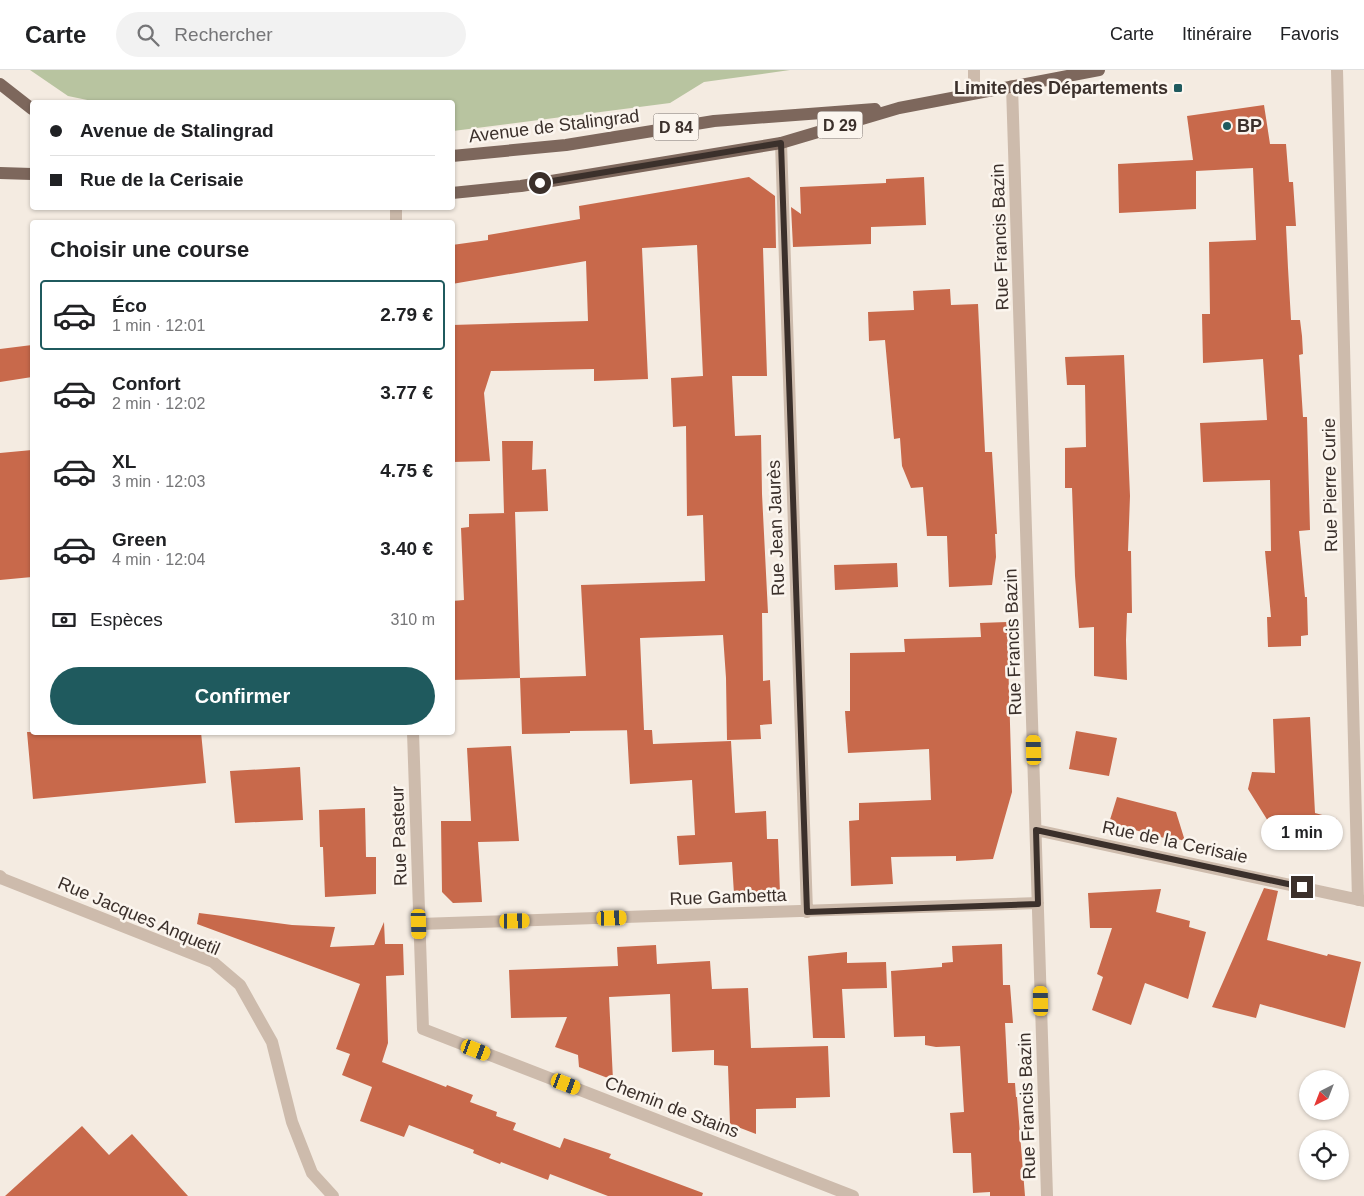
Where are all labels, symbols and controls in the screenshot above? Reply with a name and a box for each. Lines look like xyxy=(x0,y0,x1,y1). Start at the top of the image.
search box xyxy=(116,12,466,57)
text: Carte xyxy=(25,21,86,48)
icon: search xyxy=(134,21,162,49)
text: Rechercher xyxy=(174,24,273,45)
text: Carte xyxy=(1110,24,1154,44)
text: Itinéraire xyxy=(1182,24,1252,44)
text: Favoris xyxy=(1280,24,1339,44)
place label: Limite des Départements xyxy=(954,78,1168,98)
marker: Limite des Départements xyxy=(1172,82,1184,94)
street label: Avenue de Stalingrad xyxy=(468,106,640,146)
road number: D 29 xyxy=(818,112,862,138)
road number: D 84 xyxy=(654,114,698,140)
place label: BP xyxy=(1237,116,1262,136)
text: Avenue de Stalingrad xyxy=(80,120,274,141)
marker: BP xyxy=(1221,120,1233,132)
street label: Rue Francis Bazin xyxy=(987,163,1013,311)
text: Rue de la Cerisaie xyxy=(80,169,244,190)
route start xyxy=(529,172,551,194)
text: Choisir une course xyxy=(50,237,249,262)
icon: car xyxy=(52,293,97,338)
text: Éco xyxy=(112,295,147,316)
text: 2.79 € xyxy=(380,304,433,325)
text: 1 min · 12:01 xyxy=(112,317,205,334)
icon: car xyxy=(52,371,97,416)
text: Confort xyxy=(112,373,181,394)
text: 3.77 € xyxy=(380,382,433,403)
text: 2 min · 12:02 xyxy=(112,395,205,412)
street label: Rue Pierre Curie xyxy=(1319,418,1341,552)
icon: car xyxy=(52,449,97,494)
text: XL xyxy=(112,451,136,472)
text: 4.75 € xyxy=(380,460,433,481)
street label: Rue Jean Jaurès xyxy=(764,460,788,596)
text: 3 min · 12:03 xyxy=(112,473,205,490)
icon: car xyxy=(52,527,97,572)
text: Green xyxy=(112,529,167,550)
text: 3.40 € xyxy=(380,538,433,559)
text: 4 min · 12:04 xyxy=(112,551,205,568)
street label: Rue Francis Bazin xyxy=(1000,568,1026,716)
icon: cash xyxy=(50,606,78,634)
text: Espèces xyxy=(90,609,163,630)
text: 310 m xyxy=(391,611,435,628)
button: Confirmer xyxy=(50,667,435,725)
car xyxy=(1025,735,1042,765)
street label: Rue Pasteur xyxy=(387,786,411,886)
callout: 1 min xyxy=(1261,814,1343,850)
street label: Rue de la Cerisaie xyxy=(1100,817,1250,867)
text: 1 min xyxy=(1281,824,1323,841)
street label: Rue Jacques Anquetil xyxy=(55,873,223,959)
route end xyxy=(1291,876,1313,898)
street label: Rue Gambetta xyxy=(669,885,788,909)
car xyxy=(410,909,427,939)
car xyxy=(596,910,627,926)
car xyxy=(499,913,530,929)
car xyxy=(1033,986,1048,1016)
street label: Rue Francis Bazin xyxy=(1014,1032,1040,1180)
car xyxy=(459,1038,492,1062)
north arrow xyxy=(1299,1070,1349,1120)
map controls xyxy=(1299,1070,1349,1180)
car xyxy=(549,1072,582,1096)
street label: Chemin de Stains xyxy=(602,1072,742,1142)
button: locate xyxy=(1299,1130,1349,1180)

